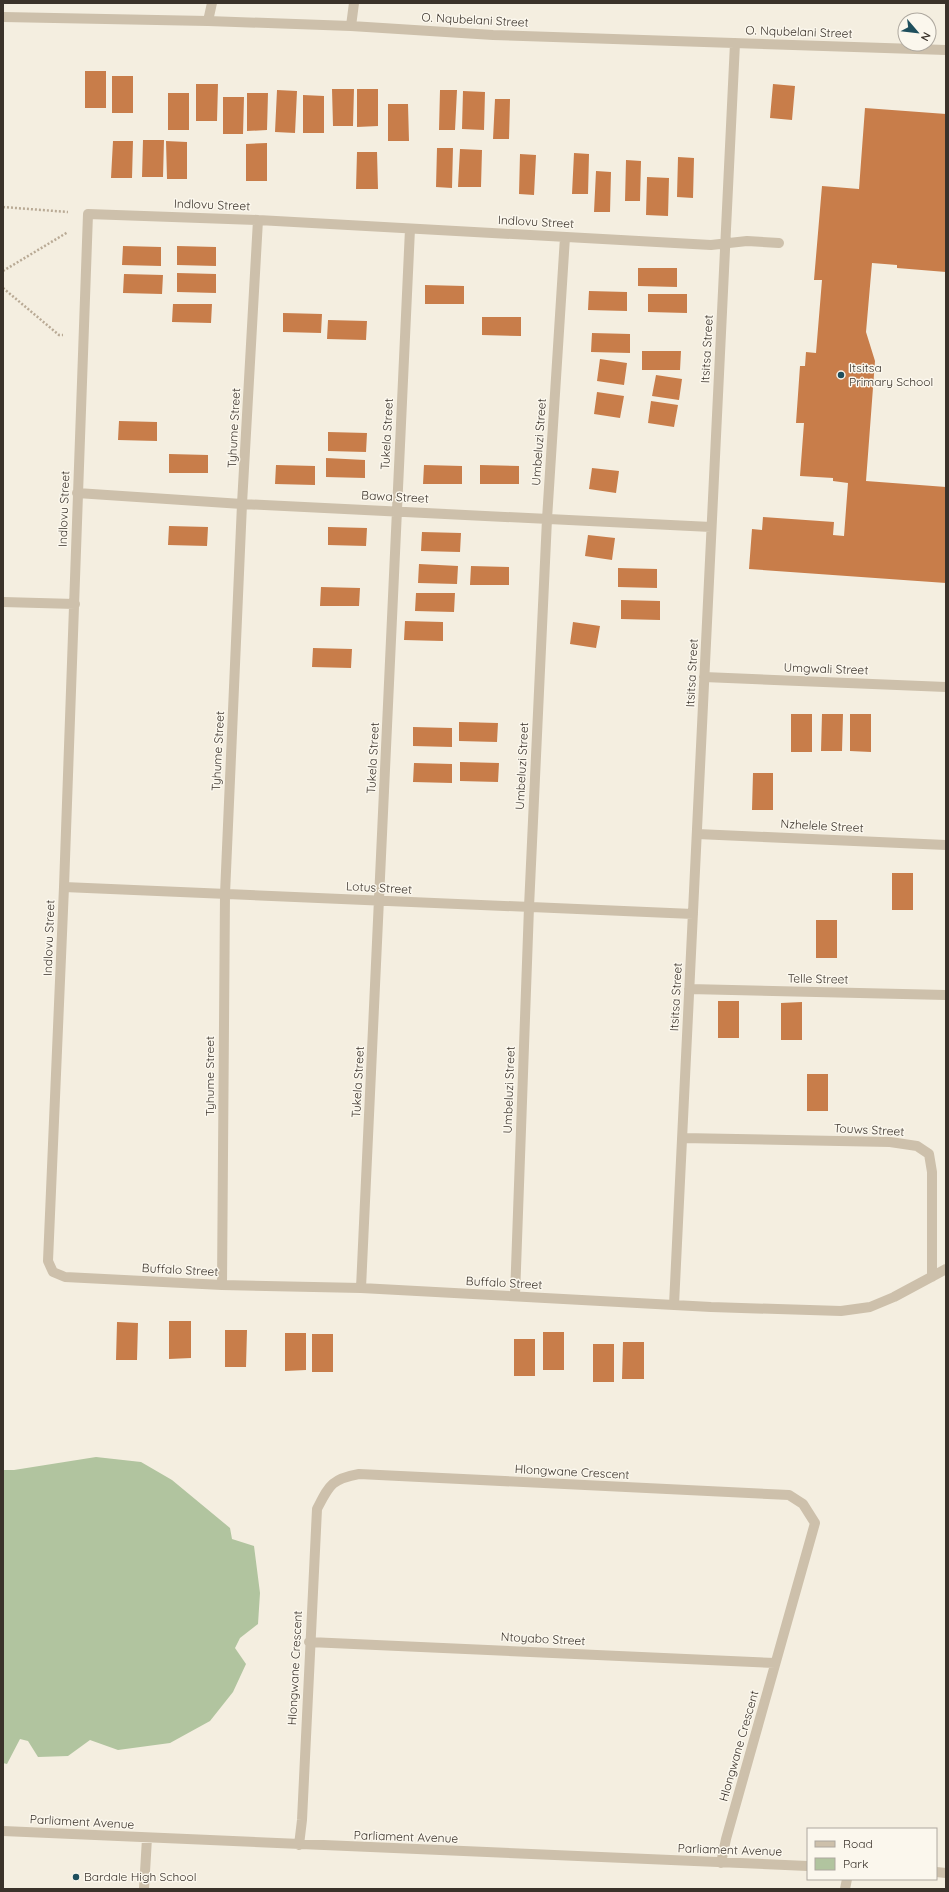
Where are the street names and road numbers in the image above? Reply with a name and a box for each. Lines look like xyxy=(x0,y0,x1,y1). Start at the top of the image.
street label: O. Nqubelani Street xyxy=(421,9,529,30)
street label: O. Nqubelani Street xyxy=(745,22,853,41)
street label: Indlovu Street xyxy=(174,196,250,213)
street label: Indlovu Street xyxy=(498,212,575,231)
street label: Itsitsa Street xyxy=(697,314,716,384)
street label: Tyhume Street xyxy=(224,387,243,469)
street label: Tukela Street xyxy=(377,398,396,470)
street label: Umbeluzi Street xyxy=(528,398,549,486)
street label: Indlovu Street xyxy=(55,471,72,547)
street label: Bawa Street xyxy=(361,487,429,506)
street label: Itsitsa Street xyxy=(682,638,701,708)
street label: Umgwali Street xyxy=(783,660,869,677)
street label: Tyhume Street xyxy=(208,710,227,792)
street label: Tukela Street xyxy=(363,722,382,794)
street label: Umbeluzi Street xyxy=(512,722,531,810)
street label: Nzhelele Street xyxy=(780,816,864,835)
street label: Lotus Street xyxy=(346,878,412,897)
street label: Indlovu Street xyxy=(40,900,57,976)
street label: Itsitsa Street xyxy=(666,962,685,1032)
street label: Telle Street xyxy=(787,970,849,987)
street label: Tyhume Street xyxy=(202,1036,217,1116)
street label: Tukela Street xyxy=(348,1046,367,1118)
street label: Umbeluzi Street xyxy=(499,1046,518,1134)
street label: Touws Street xyxy=(833,1120,905,1139)
street label: Buffalo Street xyxy=(141,1260,219,1279)
street label: Buffalo Street xyxy=(465,1273,543,1292)
street label: Hlongwane Crescent xyxy=(514,1461,630,1482)
street label: Hlongwane Crescent xyxy=(284,1610,305,1726)
street label: Ntoyabo Street xyxy=(500,1629,586,1648)
street label: Hlongwane Crescent xyxy=(715,1689,762,1803)
street label: Parliament Avenue xyxy=(29,1811,135,1832)
street label: Parliament Avenue xyxy=(353,1827,459,1846)
street label: Parliament Avenue xyxy=(677,1840,783,1859)

